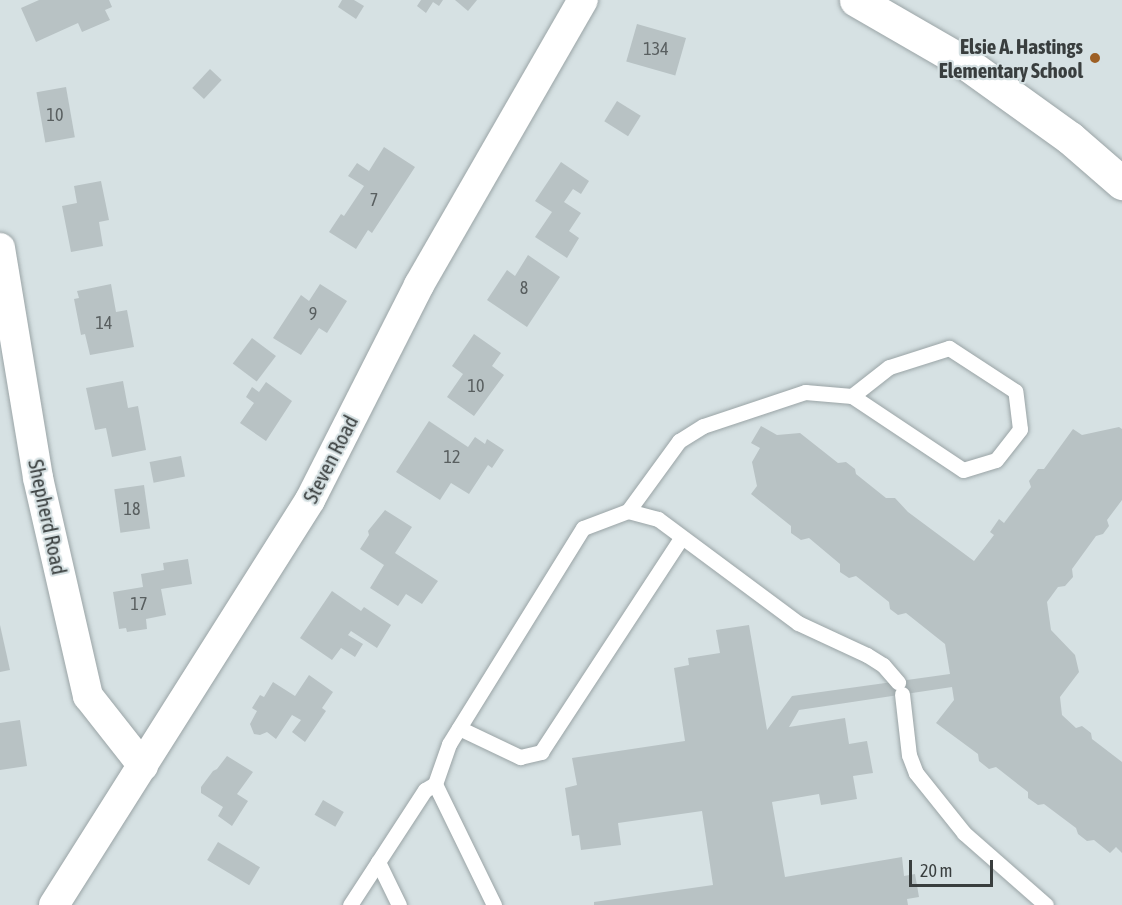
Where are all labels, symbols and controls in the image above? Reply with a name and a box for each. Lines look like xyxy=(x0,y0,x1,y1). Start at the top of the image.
place label: Elsie A. Hastings Elementary School xyxy=(939,33,1083,83)
house number: 134 xyxy=(643,38,669,60)
marker: Elsie A. Hastings Elementary School xyxy=(1088,51,1102,65)
house number: 10 xyxy=(47,104,63,126)
house number: 7 xyxy=(370,189,378,211)
house number: 8 xyxy=(520,277,528,299)
house number: 9 xyxy=(309,303,317,325)
house number: 14 xyxy=(96,312,112,334)
house number: 10 xyxy=(468,375,484,397)
street label: Steven Road xyxy=(297,411,363,507)
house number: 12 xyxy=(444,446,460,468)
street label: Shepherd Road xyxy=(23,457,73,577)
house number: 18 xyxy=(124,498,140,520)
house number: 17 xyxy=(131,593,147,615)
scale bar xyxy=(912,848,996,886)
text: 20 m xyxy=(920,860,952,881)

